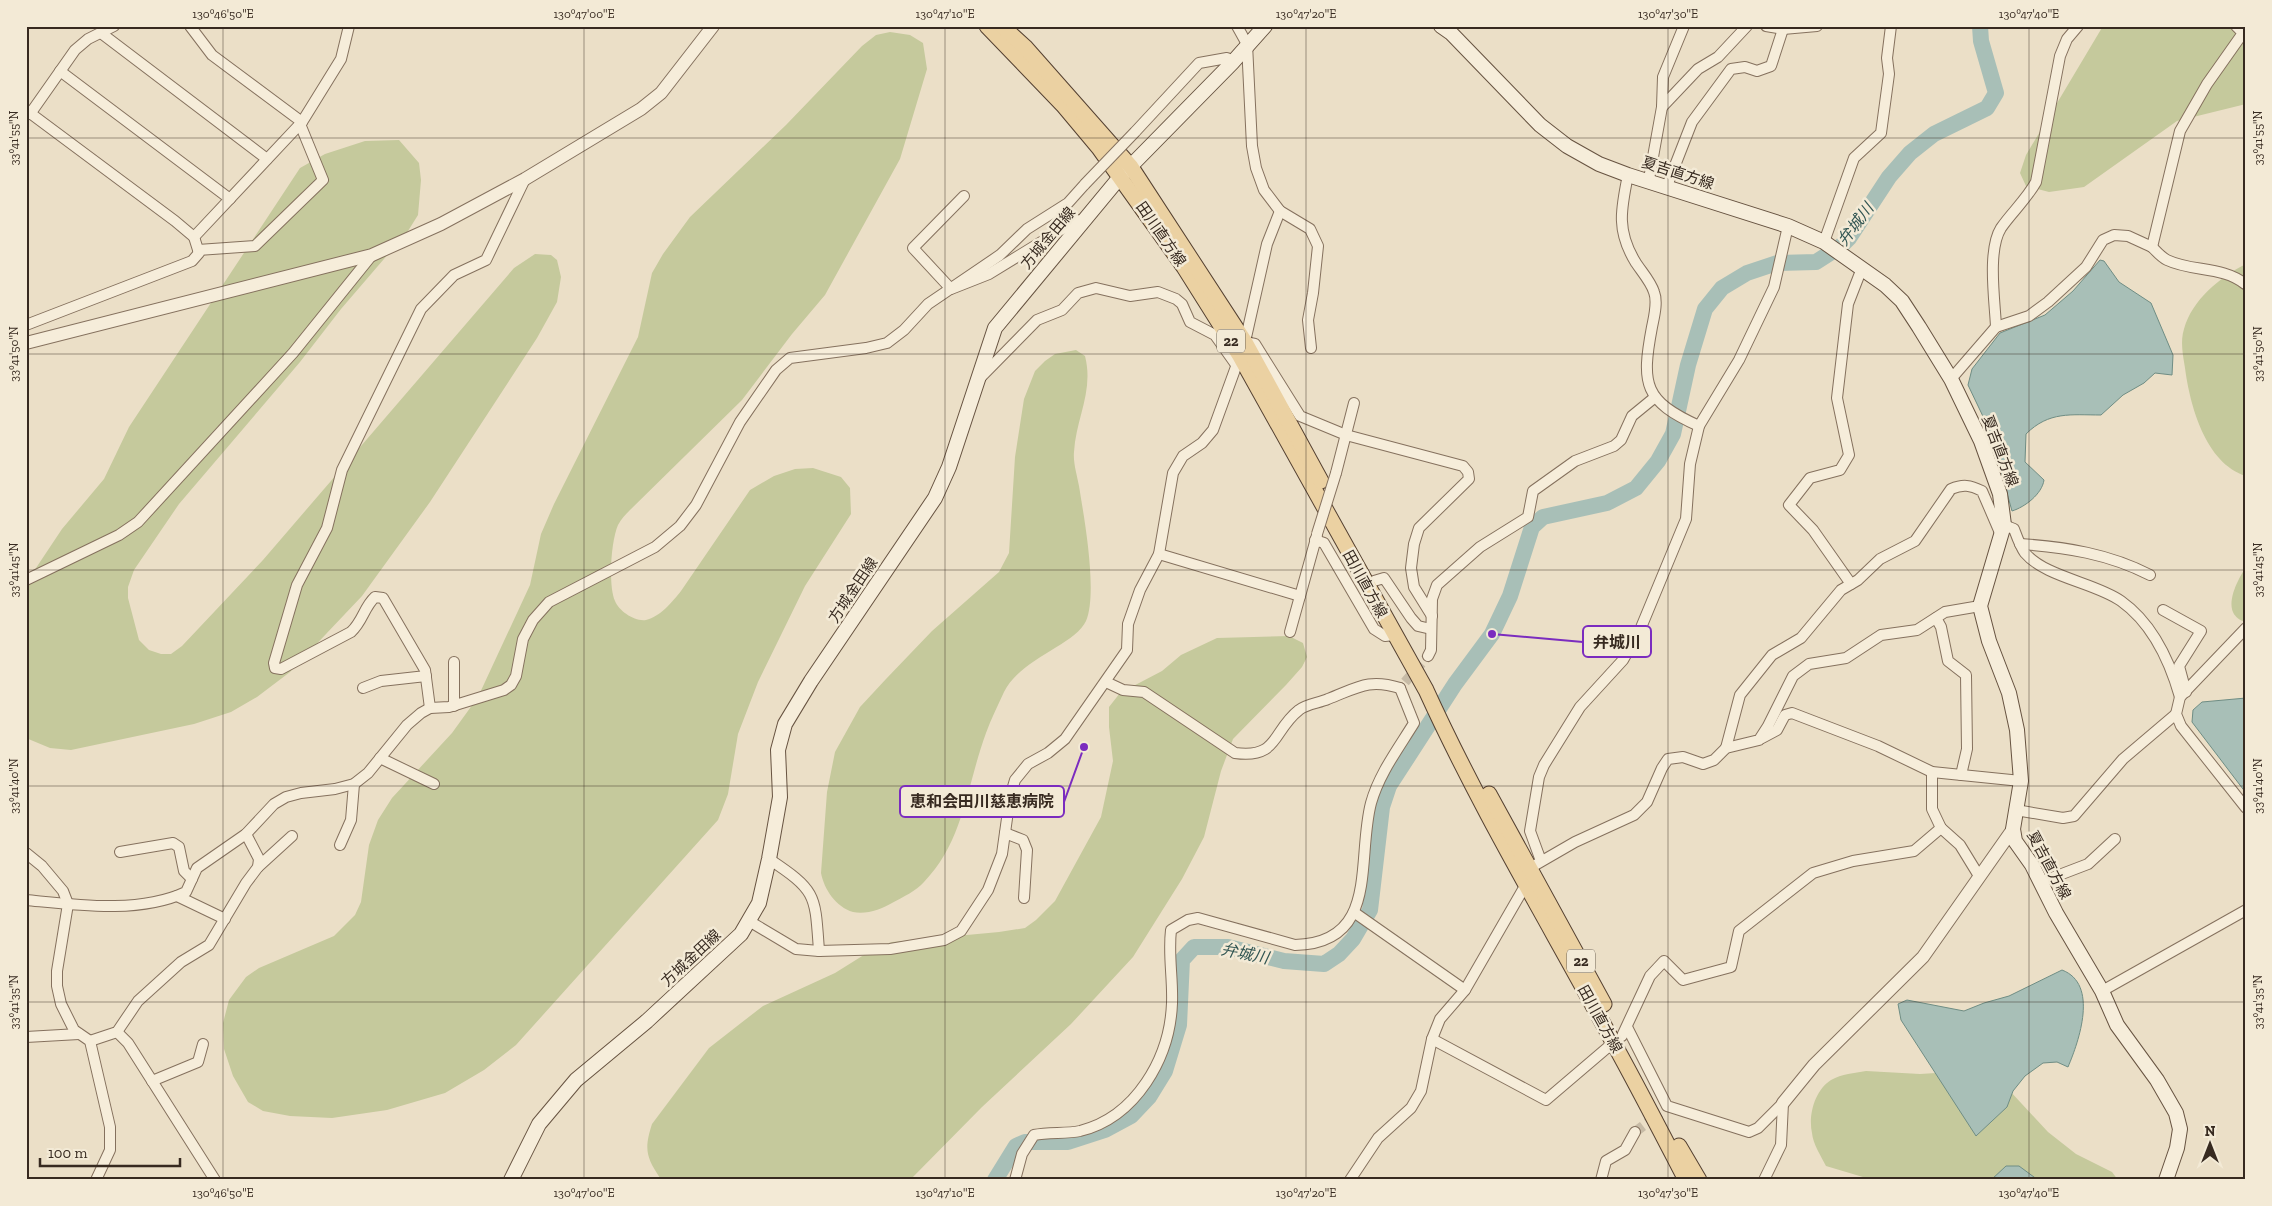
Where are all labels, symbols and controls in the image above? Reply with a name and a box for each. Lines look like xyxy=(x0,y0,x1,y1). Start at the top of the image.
text: 130°46'50"E xyxy=(192,7,254,21)
text: 130°47'00"E xyxy=(553,7,615,21)
text: 130°47'10"E xyxy=(916,7,974,21)
text: 130°47'20"E xyxy=(1276,7,1336,21)
text: 130°47'30"E xyxy=(1638,7,1698,21)
text: 130°47'40"E xyxy=(1999,7,2059,21)
text: 33°41'55"N xyxy=(7,111,21,165)
text: 33°41'55"N xyxy=(2251,111,2265,165)
street label: 夏吉直方線 xyxy=(1640,153,1716,193)
street label: 田川直方線 xyxy=(1132,198,1190,270)
water label: 弁城川 xyxy=(1833,198,1879,249)
street label: 方城金田線 xyxy=(1017,203,1079,273)
text: 33°41'50"N xyxy=(7,326,21,382)
text: 33°41'50"N xyxy=(2251,326,2265,382)
road number: 22 xyxy=(1217,330,1245,352)
street label: 夏吉直方線 xyxy=(1978,413,2022,489)
text: 33°41'45"N xyxy=(7,543,21,597)
text: 33°41'45"N xyxy=(2251,543,2265,597)
street label: 田川直方線 xyxy=(1339,547,1391,621)
street label: 方城金田線 xyxy=(825,554,881,626)
callout: 弁城川 xyxy=(1583,626,1651,657)
text: 弁城川 xyxy=(1593,633,1641,652)
text: 33°41'40"N xyxy=(7,758,21,814)
text: 33°41'40"N xyxy=(2251,758,2265,814)
callout: 恵和会田川慈恵病院 xyxy=(900,786,1064,817)
text: 恵和会田川慈恵病院 xyxy=(910,792,1054,811)
street label: 夏吉直方線 xyxy=(2023,828,2075,902)
street label: 方城金田線 xyxy=(657,926,725,990)
water label: 弁城川 xyxy=(1220,940,1272,968)
road number: 22 xyxy=(1567,949,1595,972)
text: 33°41'35"N xyxy=(7,975,21,1029)
text: 33°41'35"N xyxy=(2251,975,2265,1029)
street label: 田川直方線 xyxy=(1574,982,1626,1056)
north arrow xyxy=(2184,1118,2234,1168)
text: N xyxy=(2205,1123,2216,1140)
scale bar xyxy=(40,1136,180,1168)
text: 100 m xyxy=(48,1144,87,1162)
text: 130°46'50"E xyxy=(192,1186,254,1200)
text: 130°47'00"E xyxy=(553,1186,615,1200)
text: 130°47'10"E xyxy=(916,1186,974,1200)
text: 130°47'20"E xyxy=(1276,1186,1336,1200)
text: 130°47'30"E xyxy=(1638,1186,1698,1200)
text: 130°47'40"E xyxy=(1999,1186,2059,1200)

